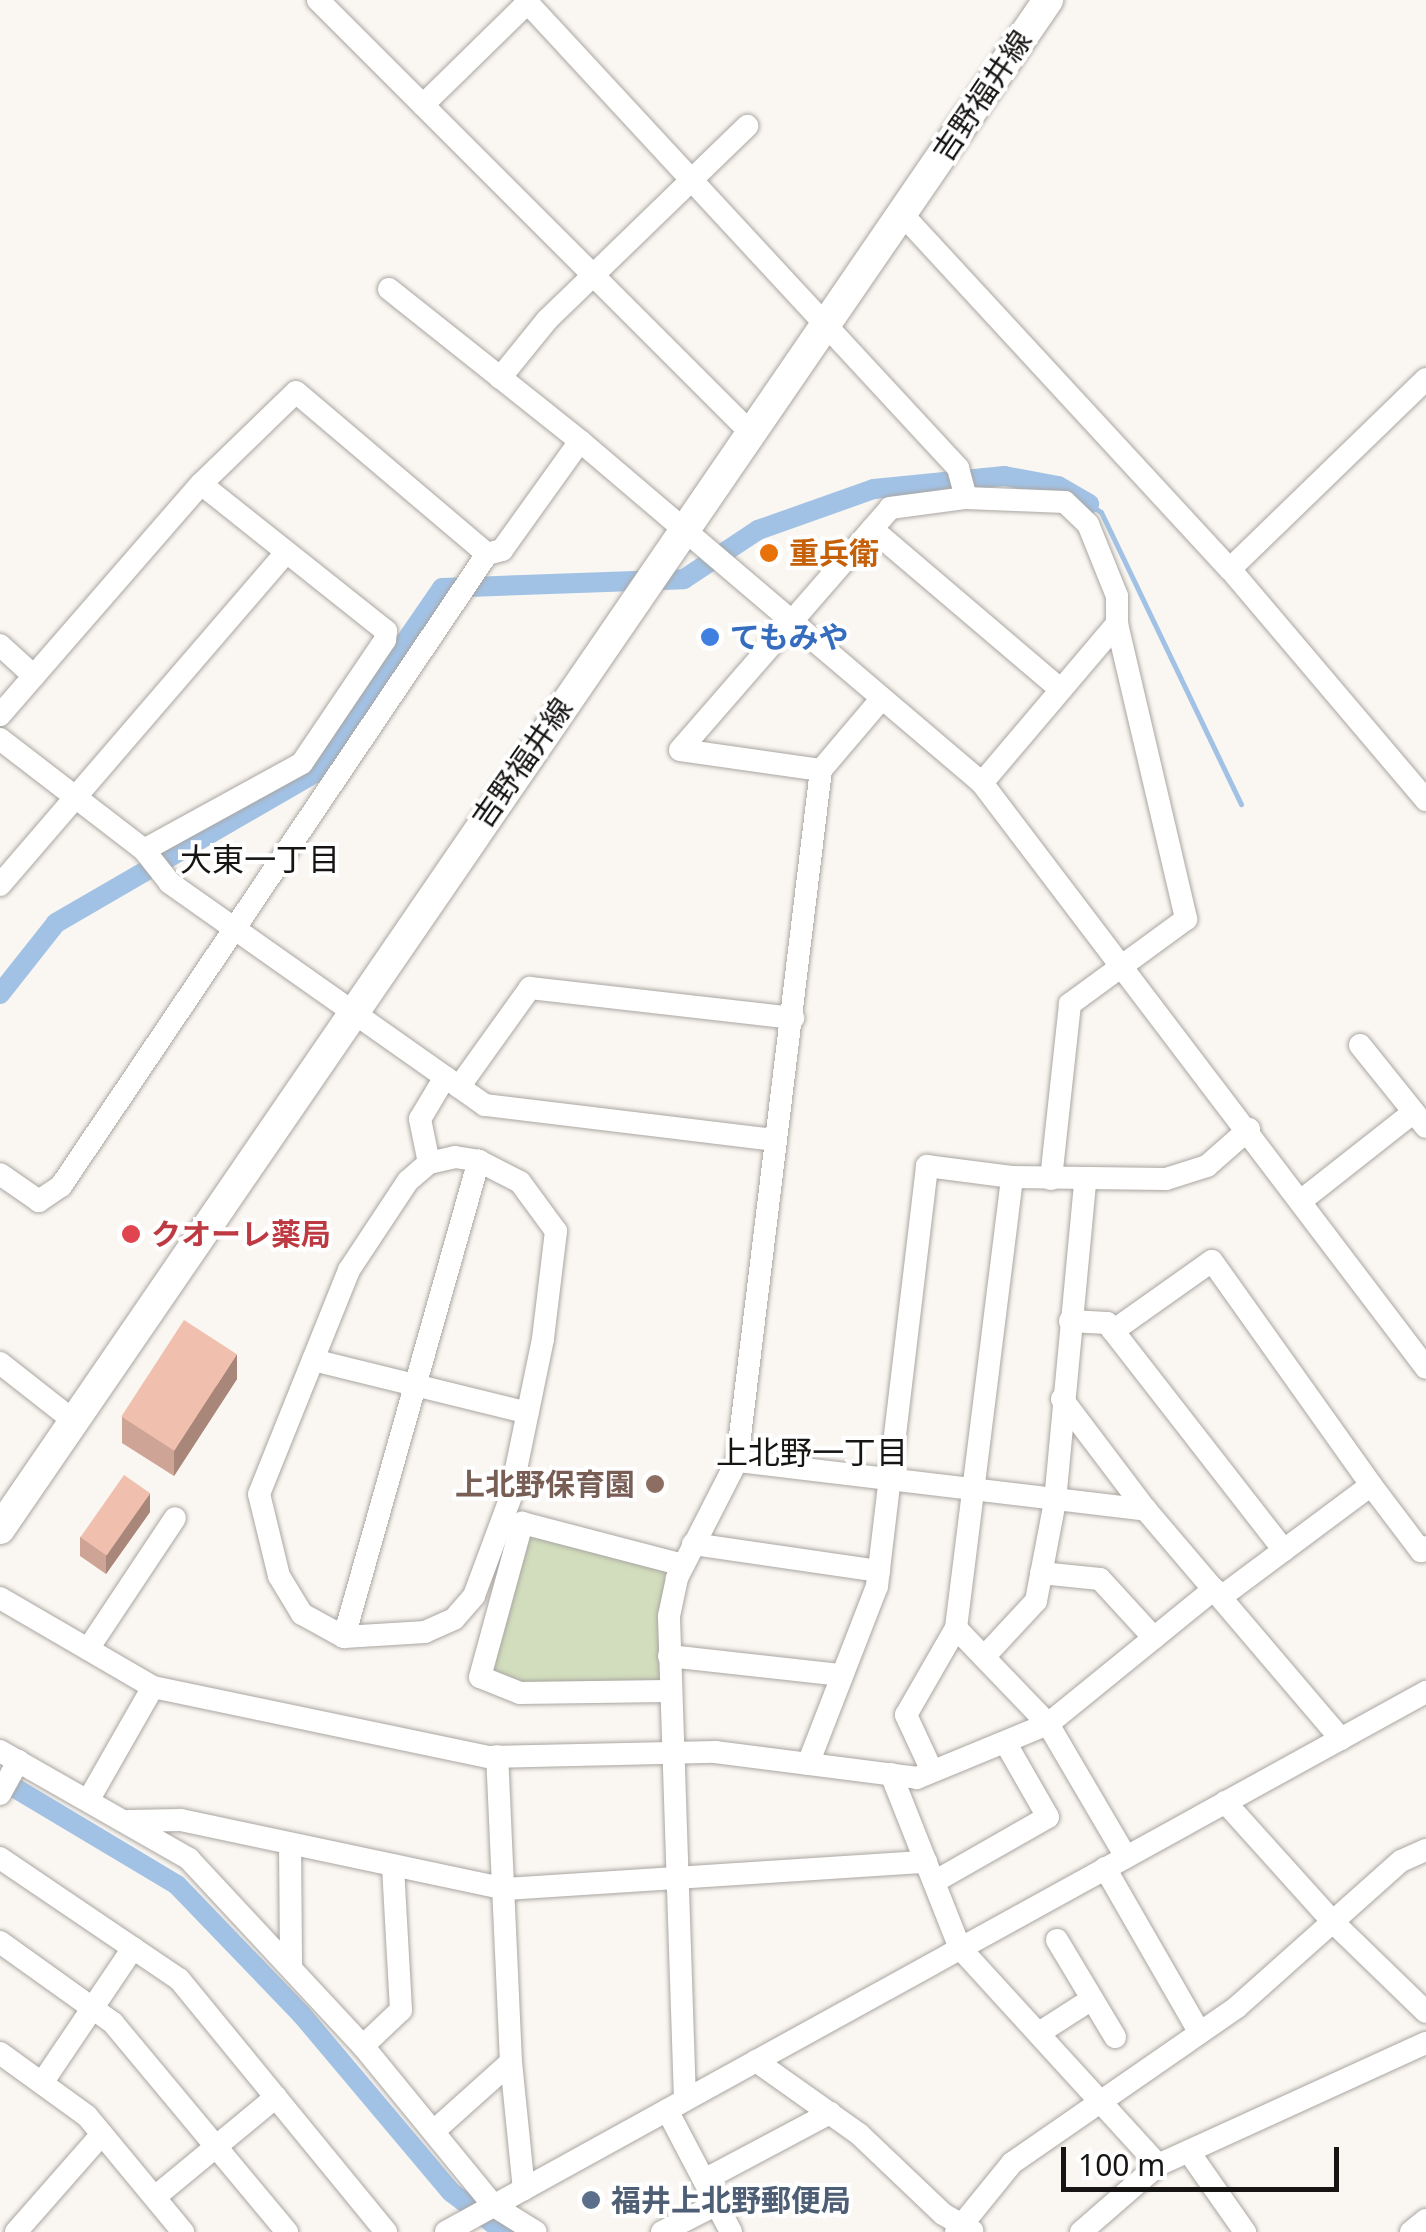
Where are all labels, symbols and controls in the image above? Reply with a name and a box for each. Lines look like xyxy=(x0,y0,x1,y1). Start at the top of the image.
street label: 吉野福井線 xyxy=(925,24,1039,168)
place label: 重兵衛 xyxy=(789,535,879,571)
marker: 重兵衛 xyxy=(758,542,780,564)
place label: てもみや xyxy=(730,619,850,655)
marker: てもみや xyxy=(699,626,721,648)
street label: 吉野福井線 xyxy=(464,691,580,835)
district label: 大東一丁目 xyxy=(180,840,340,878)
place label: クオーレ薬局 xyxy=(151,1216,331,1252)
marker: クオーレ薬局 xyxy=(120,1223,142,1245)
district label: 上北野一丁目 xyxy=(716,1433,908,1471)
place label: 上北野保育園 xyxy=(455,1466,635,1502)
marker: 上北野保育園 xyxy=(644,1473,666,1495)
scale bar xyxy=(1066,2127,1344,2189)
text: 100 m xyxy=(1078,2144,1165,2185)
place label: 福井上北野郵便局 xyxy=(611,2182,851,2218)
marker: 福井上北野郵便局 xyxy=(580,2189,602,2211)

